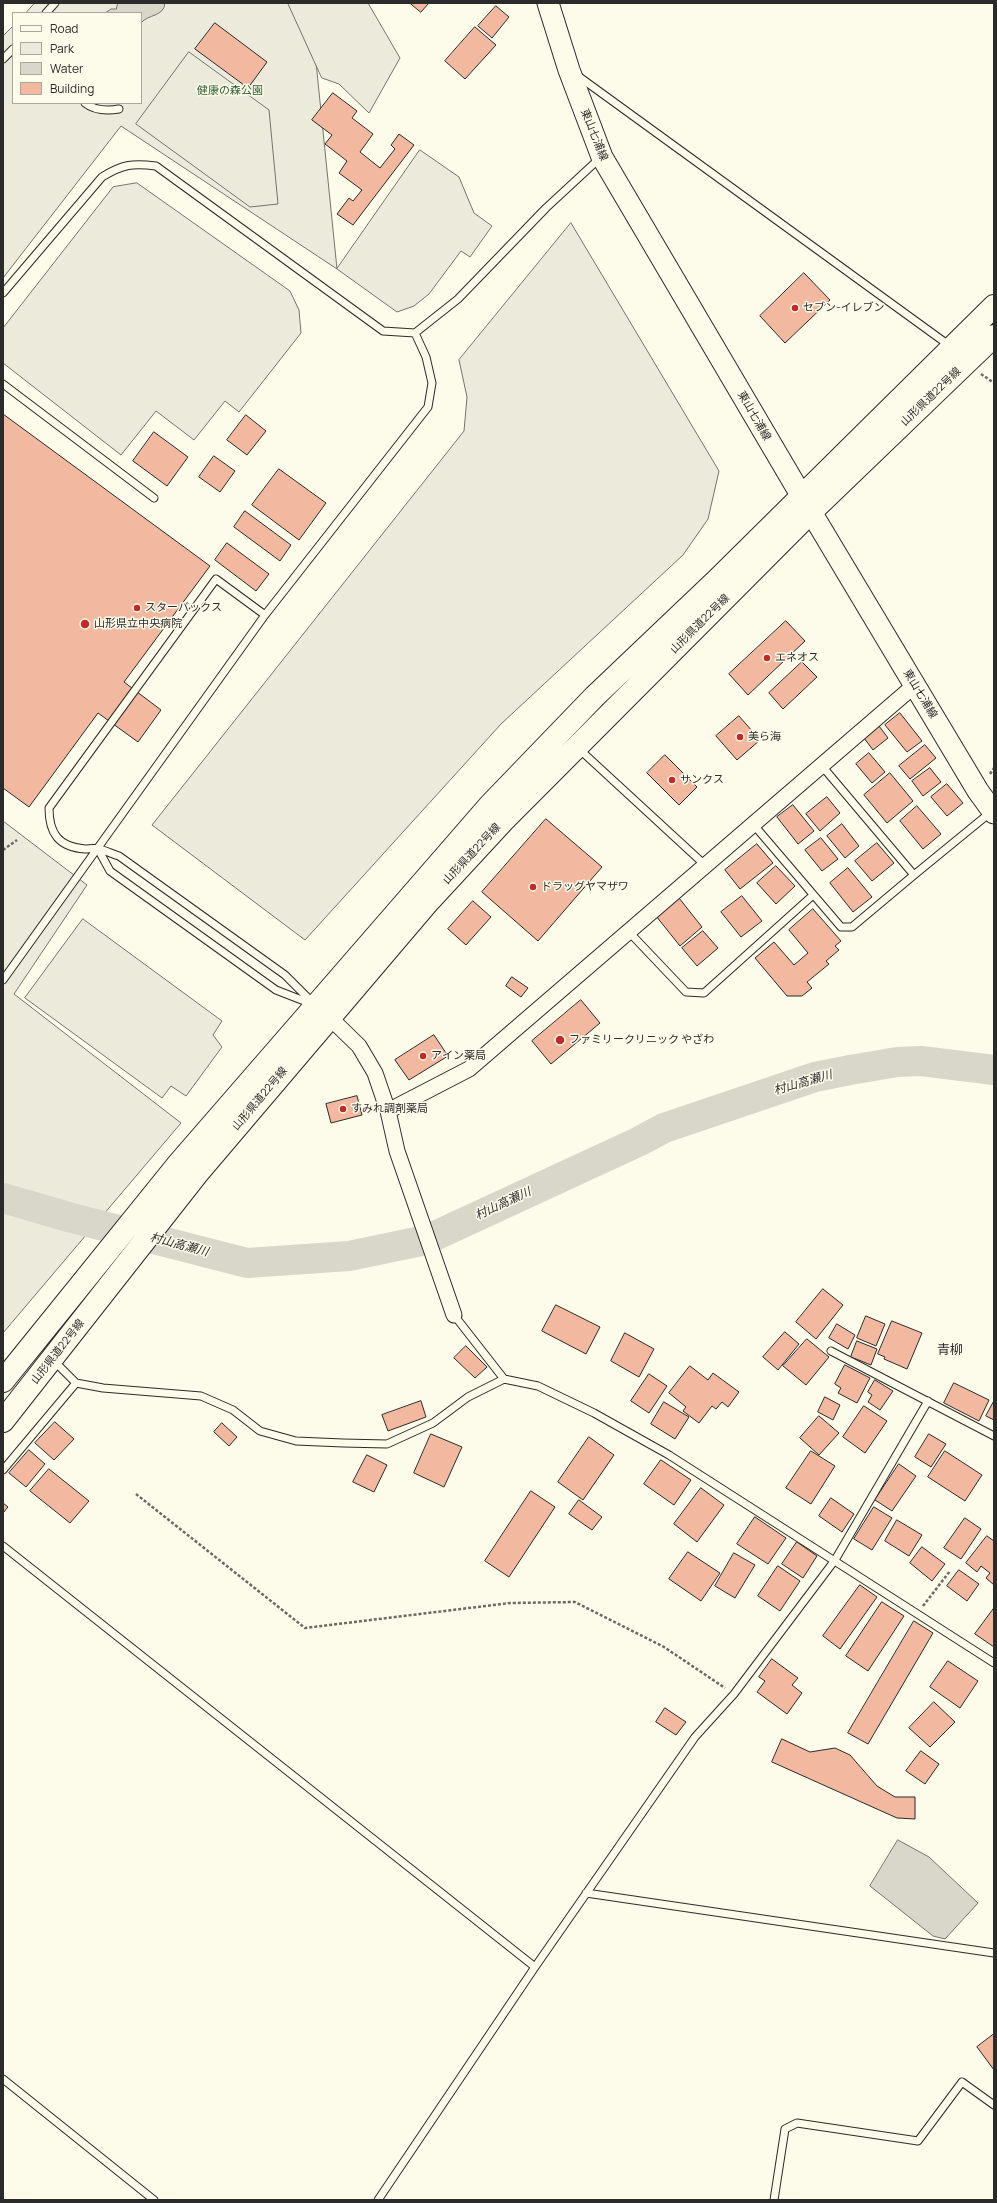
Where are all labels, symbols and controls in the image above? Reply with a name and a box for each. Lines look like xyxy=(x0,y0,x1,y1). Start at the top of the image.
legend xyxy=(12,12,142,104)
text: Road xyxy=(50,20,78,37)
text: Park xyxy=(50,40,74,57)
text: Water xyxy=(50,60,83,77)
text: Building xyxy=(50,80,94,97)
park label: 健康の森公園 xyxy=(197,84,263,98)
street label: 東山七浦線 xyxy=(578,107,610,163)
place label: セブン-イレブン xyxy=(803,301,885,315)
marker: セブン-イレブン xyxy=(790,303,800,313)
street label: 山形県道22号線 xyxy=(898,365,964,429)
street label: 東山七浦線 xyxy=(735,389,773,443)
street label: 山形県道22号線 xyxy=(668,592,732,656)
place label: スターバックス xyxy=(145,601,222,615)
marker: スターバックス xyxy=(132,603,142,613)
place label: 山形県立中央病院 xyxy=(94,617,182,631)
marker: 山形県立中央病院 xyxy=(79,618,91,630)
place label: エネオス xyxy=(775,651,819,665)
marker: エネオス xyxy=(762,653,772,663)
street label: 東山七浦線 xyxy=(900,667,940,721)
place label: 美ら海 xyxy=(748,730,781,744)
marker: 美ら海 xyxy=(735,732,745,742)
place label: サンクス xyxy=(680,773,724,787)
marker: サンクス xyxy=(667,775,677,785)
street label: 山形県道22号線 xyxy=(440,821,504,887)
place label: ドラッグヤマザワ xyxy=(541,880,629,894)
marker: ドラッグヤマザワ xyxy=(528,882,538,892)
place label: ファミリークリニック やざわ xyxy=(569,1033,714,1047)
marker: ファミリークリニック やざわ xyxy=(554,1034,566,1046)
place label: アイン薬局 xyxy=(431,1049,486,1063)
marker: アイン薬局 xyxy=(418,1051,428,1061)
street label: 山形県道22号線 xyxy=(230,1065,290,1133)
water label: 村山高瀬川 xyxy=(772,1068,834,1098)
place label: すみれ調剤薬局 xyxy=(351,1102,428,1116)
marker: すみれ調剤薬局 xyxy=(338,1104,348,1114)
water label: 村山高瀬川 xyxy=(473,1185,533,1223)
water label: 村山高瀬川 xyxy=(148,1230,210,1260)
street label: 山形県道22号線 xyxy=(29,1317,87,1387)
district label: 青柳 xyxy=(937,1342,963,1358)

